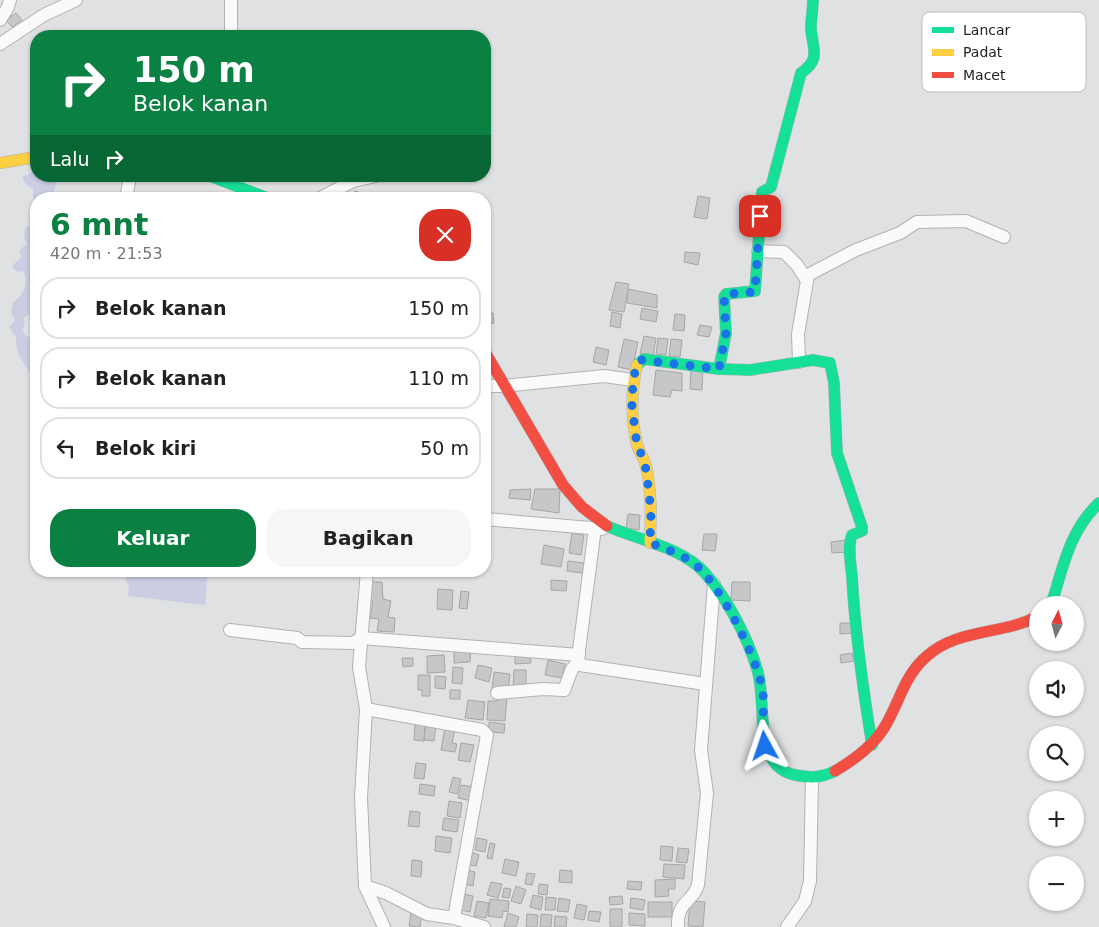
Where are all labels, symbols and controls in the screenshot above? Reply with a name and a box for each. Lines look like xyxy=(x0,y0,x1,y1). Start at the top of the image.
legend xyxy=(922,12,1086,92)
text: Lancar xyxy=(963,22,1011,38)
text: Padat xyxy=(963,44,1003,60)
icon: right xyxy=(50,50,115,115)
text: 150 m xyxy=(133,50,255,90)
text: Macet xyxy=(963,67,1006,83)
text: Belok kanan xyxy=(133,91,268,116)
icon: right xyxy=(100,145,128,173)
text: Lalu xyxy=(50,148,90,170)
pin xyxy=(739,195,781,237)
icon: arrive xyxy=(746,202,774,230)
text: 6 mnt xyxy=(50,207,148,242)
button: close xyxy=(419,209,471,261)
text: 420 m · 21:53 xyxy=(50,244,163,263)
icon: right xyxy=(52,294,80,322)
text: Belok kanan xyxy=(95,297,227,319)
text: 150 m xyxy=(408,297,469,319)
icon: right xyxy=(52,364,80,392)
text: Belok kanan xyxy=(95,367,227,389)
text: 110 m xyxy=(408,367,469,389)
icon: left xyxy=(52,434,80,462)
text: Belok kiri xyxy=(95,437,196,459)
text: 50 m xyxy=(420,437,469,459)
button: Keluar xyxy=(50,509,256,567)
button: Bagikan xyxy=(266,509,471,567)
north arrow xyxy=(1029,596,1084,651)
map controls xyxy=(1029,596,1084,911)
button: sound xyxy=(1029,661,1084,716)
position arrow xyxy=(738,719,790,771)
button: search xyxy=(1029,726,1084,781)
button: + xyxy=(1029,791,1084,846)
button: − xyxy=(1029,856,1084,911)

